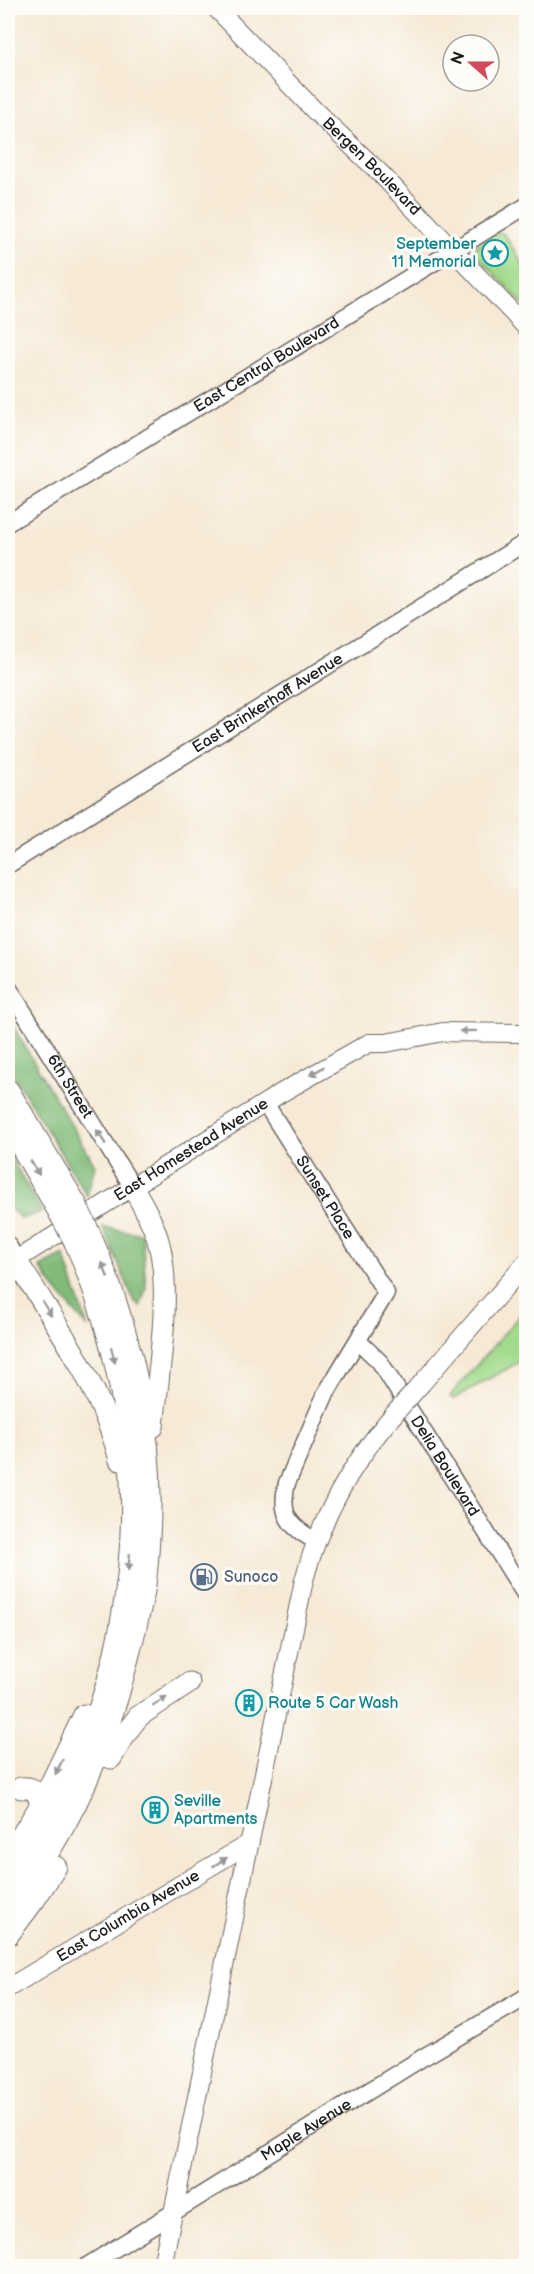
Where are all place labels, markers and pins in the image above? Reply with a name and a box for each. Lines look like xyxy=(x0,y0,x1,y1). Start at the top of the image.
place label: September 11 Memorial xyxy=(392,235,476,272)
place icon: September 11 Memorial xyxy=(480,238,510,268)
fuel station icon: Sunoco xyxy=(189,1562,219,1592)
place label: Sunoco xyxy=(224,1568,278,1587)
building icon: Route 5 Car Wash xyxy=(234,1688,264,1718)
place label: Route 5 Car Wash xyxy=(268,1694,398,1713)
place label: Seville Apartments xyxy=(174,1792,257,1829)
building icon: Seville Apartments xyxy=(140,1795,170,1825)

